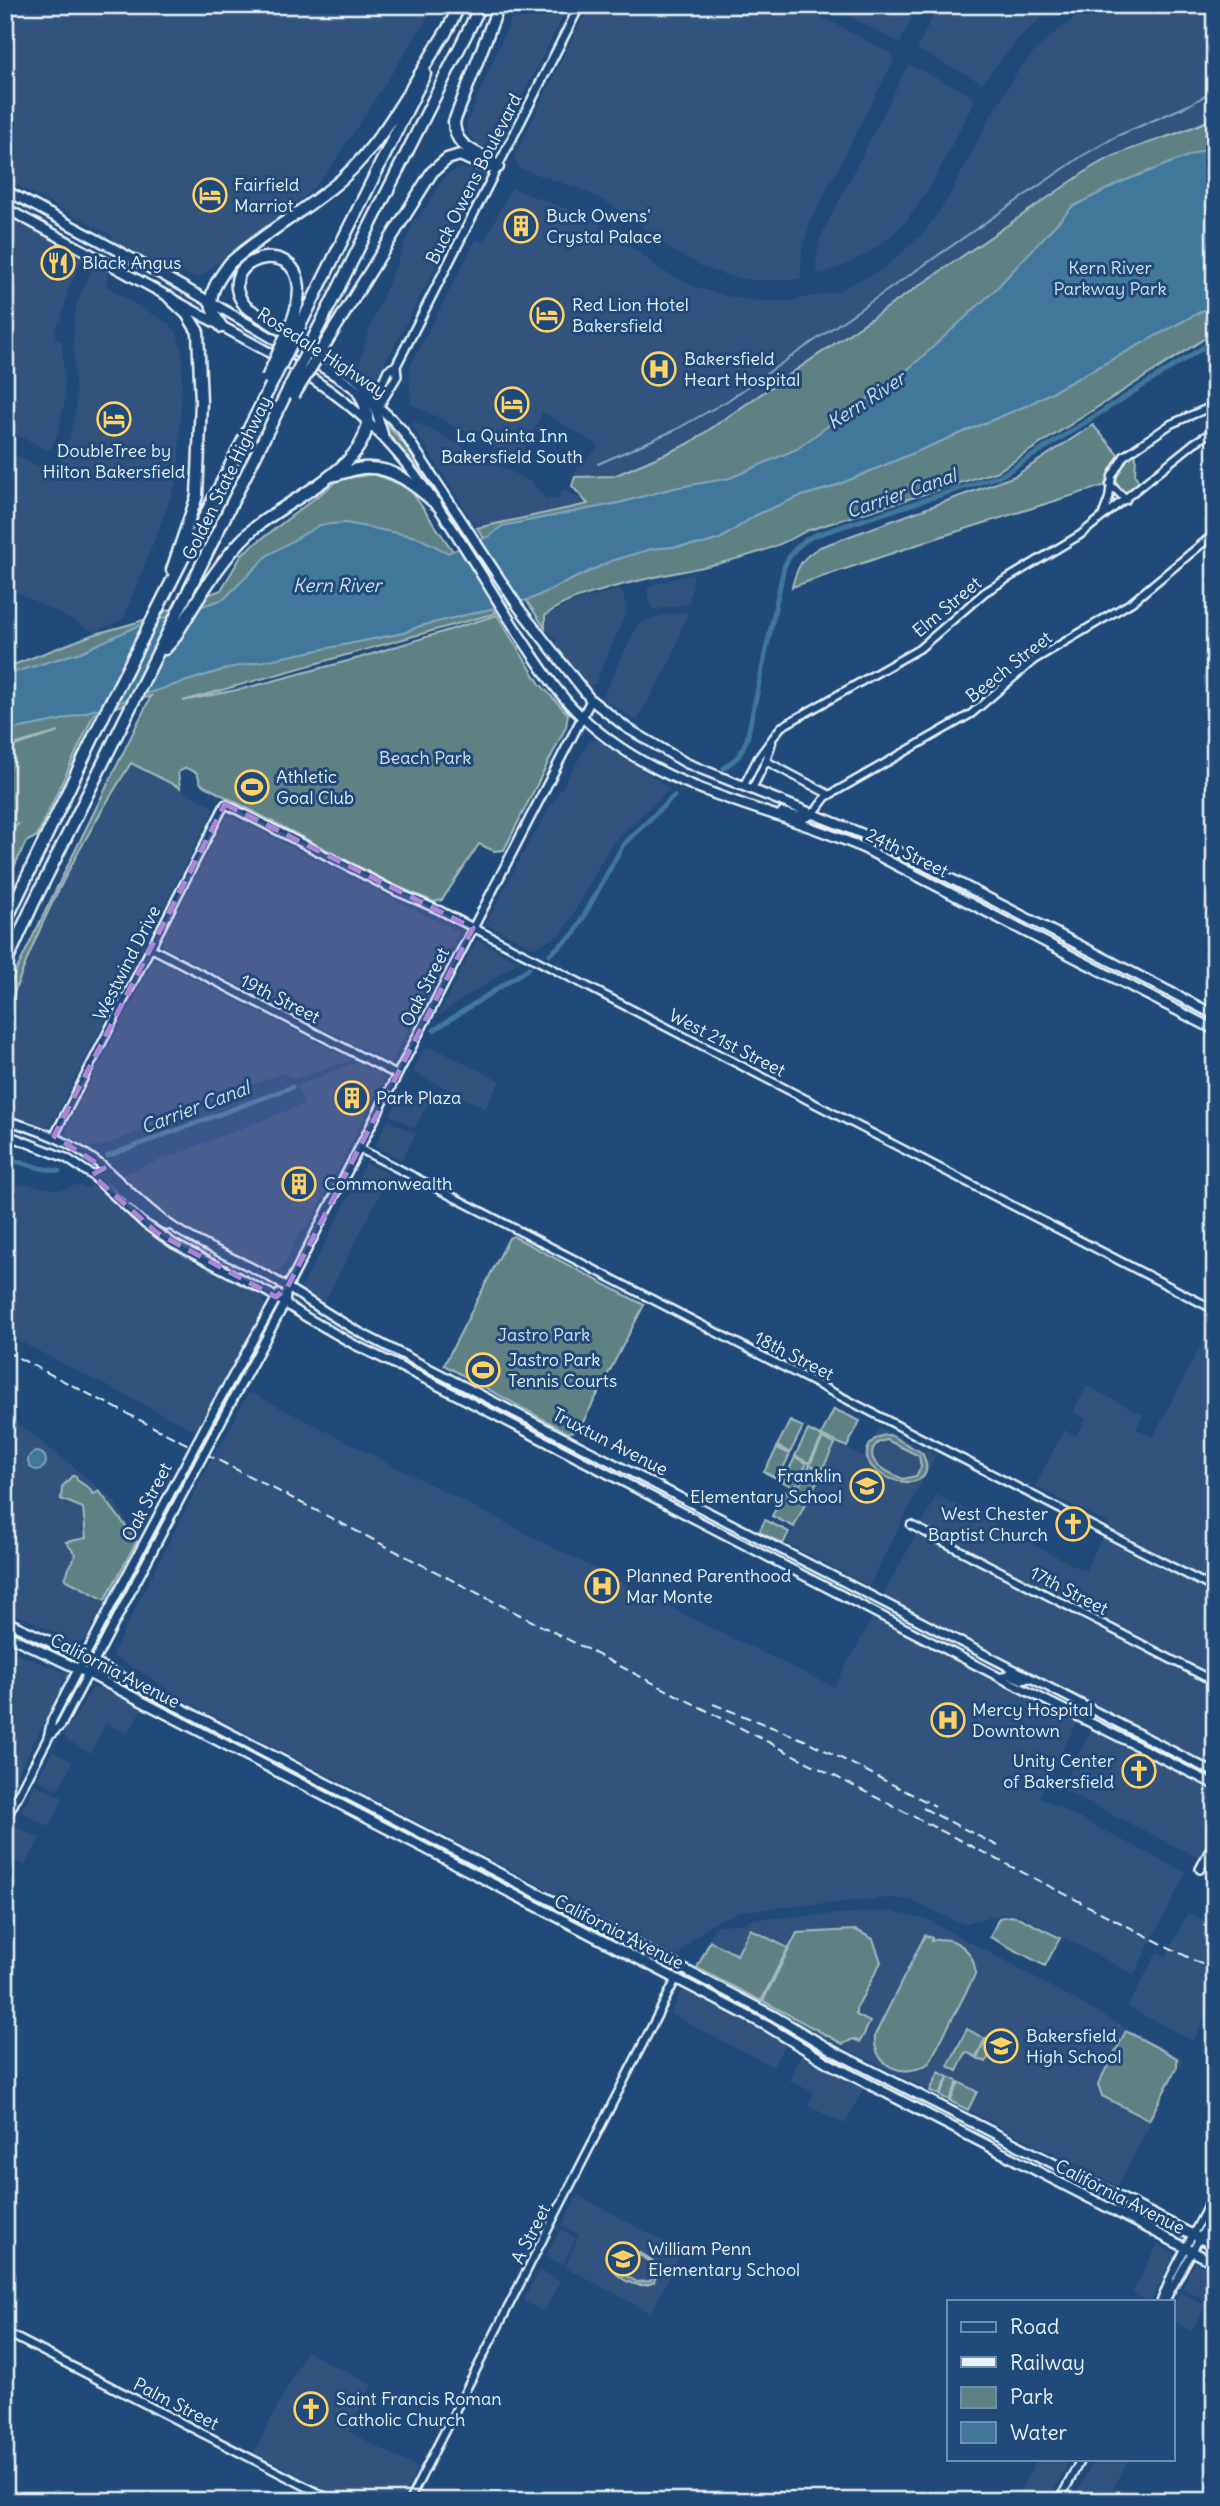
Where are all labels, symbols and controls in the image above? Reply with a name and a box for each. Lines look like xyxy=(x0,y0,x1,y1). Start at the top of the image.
street label: Buck Owens Boulevard xyxy=(421,89,527,268)
place label: Fairfield Marriot xyxy=(234,173,300,217)
hotel icon: Fairfield Marriot xyxy=(191,176,229,214)
place label: Buck Owens' Crystal Palace xyxy=(546,204,662,248)
building icon: Buck Owens' Crystal Palace xyxy=(502,207,540,245)
restaurant icon: Black Angus xyxy=(39,244,77,282)
place label: Black Angus xyxy=(82,251,181,274)
park label: Kern River Parkway Park xyxy=(1053,256,1167,300)
place label: Red Lion Hotel Bakersfield xyxy=(572,293,689,337)
hotel icon: Red Lion Hotel Bakersfield xyxy=(528,296,566,334)
street label: Rosedale Highway xyxy=(253,302,391,403)
place label: Bakersfield Heart Hospital xyxy=(684,347,800,391)
hospital icon: Bakersfield Heart Hospital xyxy=(640,350,678,388)
water label: Kern River xyxy=(822,365,911,434)
hotel icon: La Quinta Inn Bakersfield South xyxy=(493,385,531,423)
street label: Golden State Highway xyxy=(177,392,276,564)
hotel icon: DoubleTree by Hilton Bakersfield xyxy=(95,400,133,438)
place label: La Quinta Inn Bakersfield South xyxy=(441,424,583,468)
place label: DoubleTree by Hilton Bakersfield xyxy=(43,439,186,483)
water label: Carrier Canal xyxy=(843,462,962,523)
street label: Elm Street xyxy=(908,571,986,642)
water label: Kern River xyxy=(293,573,383,597)
street label: Beech Street xyxy=(961,626,1056,707)
park label: Beach Park xyxy=(379,746,471,769)
place label: Athletic Goal Club xyxy=(276,765,354,809)
sports icon: Athletic Goal Club xyxy=(233,768,271,806)
street label: 24th Street xyxy=(862,823,952,882)
street label: Westwind Drive xyxy=(88,902,165,1024)
street label: Oak Street xyxy=(395,943,454,1030)
street label: 19th Street xyxy=(237,969,324,1028)
street label: West 21st Street xyxy=(665,1003,789,1082)
water label: Carrier Canal xyxy=(137,1074,255,1139)
building icon: Park Plaza xyxy=(333,1079,371,1117)
place label: Park Plaza xyxy=(376,1086,461,1109)
building icon: Commonwealth xyxy=(280,1165,318,1203)
place label: Commonwealth xyxy=(324,1172,452,1195)
park label: Jastro Park xyxy=(498,1323,590,1346)
street label: 18th Street xyxy=(751,1326,838,1385)
place label: Jastro Park Tennis Courts xyxy=(508,1348,617,1392)
sports icon: Jastro Park Tennis Courts xyxy=(464,1351,502,1389)
street label: Truxtun Avenue xyxy=(549,1403,672,1481)
street label: Oak Street xyxy=(116,1459,177,1545)
place label: Franklin Elementary School xyxy=(690,1464,842,1508)
school or university icon: Franklin Elementary School xyxy=(848,1467,886,1505)
place label: West Chester Baptist Church xyxy=(928,1502,1049,1546)
church icon: West Chester Baptist Church xyxy=(1054,1505,1092,1543)
street label: 17th Street xyxy=(1026,1561,1112,1620)
place label: Planned Parenthood Mar Monte xyxy=(626,1564,792,1608)
hospital icon: Planned Parenthood Mar Monte xyxy=(583,1567,621,1605)
street label: California Avenue xyxy=(47,1628,184,1713)
place label: Mercy Hospital Downtown xyxy=(972,1698,1093,1742)
hospital icon: Mercy Hospital Downtown xyxy=(929,1701,967,1739)
place label: Unity Center of Bakersfield xyxy=(1003,1749,1115,1793)
church icon: Unity Center of Bakersfield xyxy=(1120,1752,1158,1790)
street label: California Avenue xyxy=(551,1889,688,1974)
place label: Bakersfield High School xyxy=(1026,2024,1122,2068)
school or university icon: Bakersfield High School xyxy=(982,2027,1020,2065)
street label: California Avenue xyxy=(1052,2154,1189,2239)
street label: A Street xyxy=(506,2200,555,2267)
place label: William Penn Elementary School xyxy=(648,2237,800,2281)
school or university icon: William Penn Elementary School xyxy=(604,2240,642,2278)
legend xyxy=(947,2300,1174,2460)
text: Road xyxy=(1010,2313,1059,2340)
text: Railway xyxy=(1010,2349,1085,2376)
street label: Palm Street xyxy=(130,2372,223,2435)
text: Park xyxy=(1010,2383,1053,2410)
place label: Saint Francis Roman Catholic Church xyxy=(336,2387,502,2431)
church icon: Saint Francis Roman Catholic Church xyxy=(292,2390,330,2428)
text: Water xyxy=(1010,2419,1068,2446)

